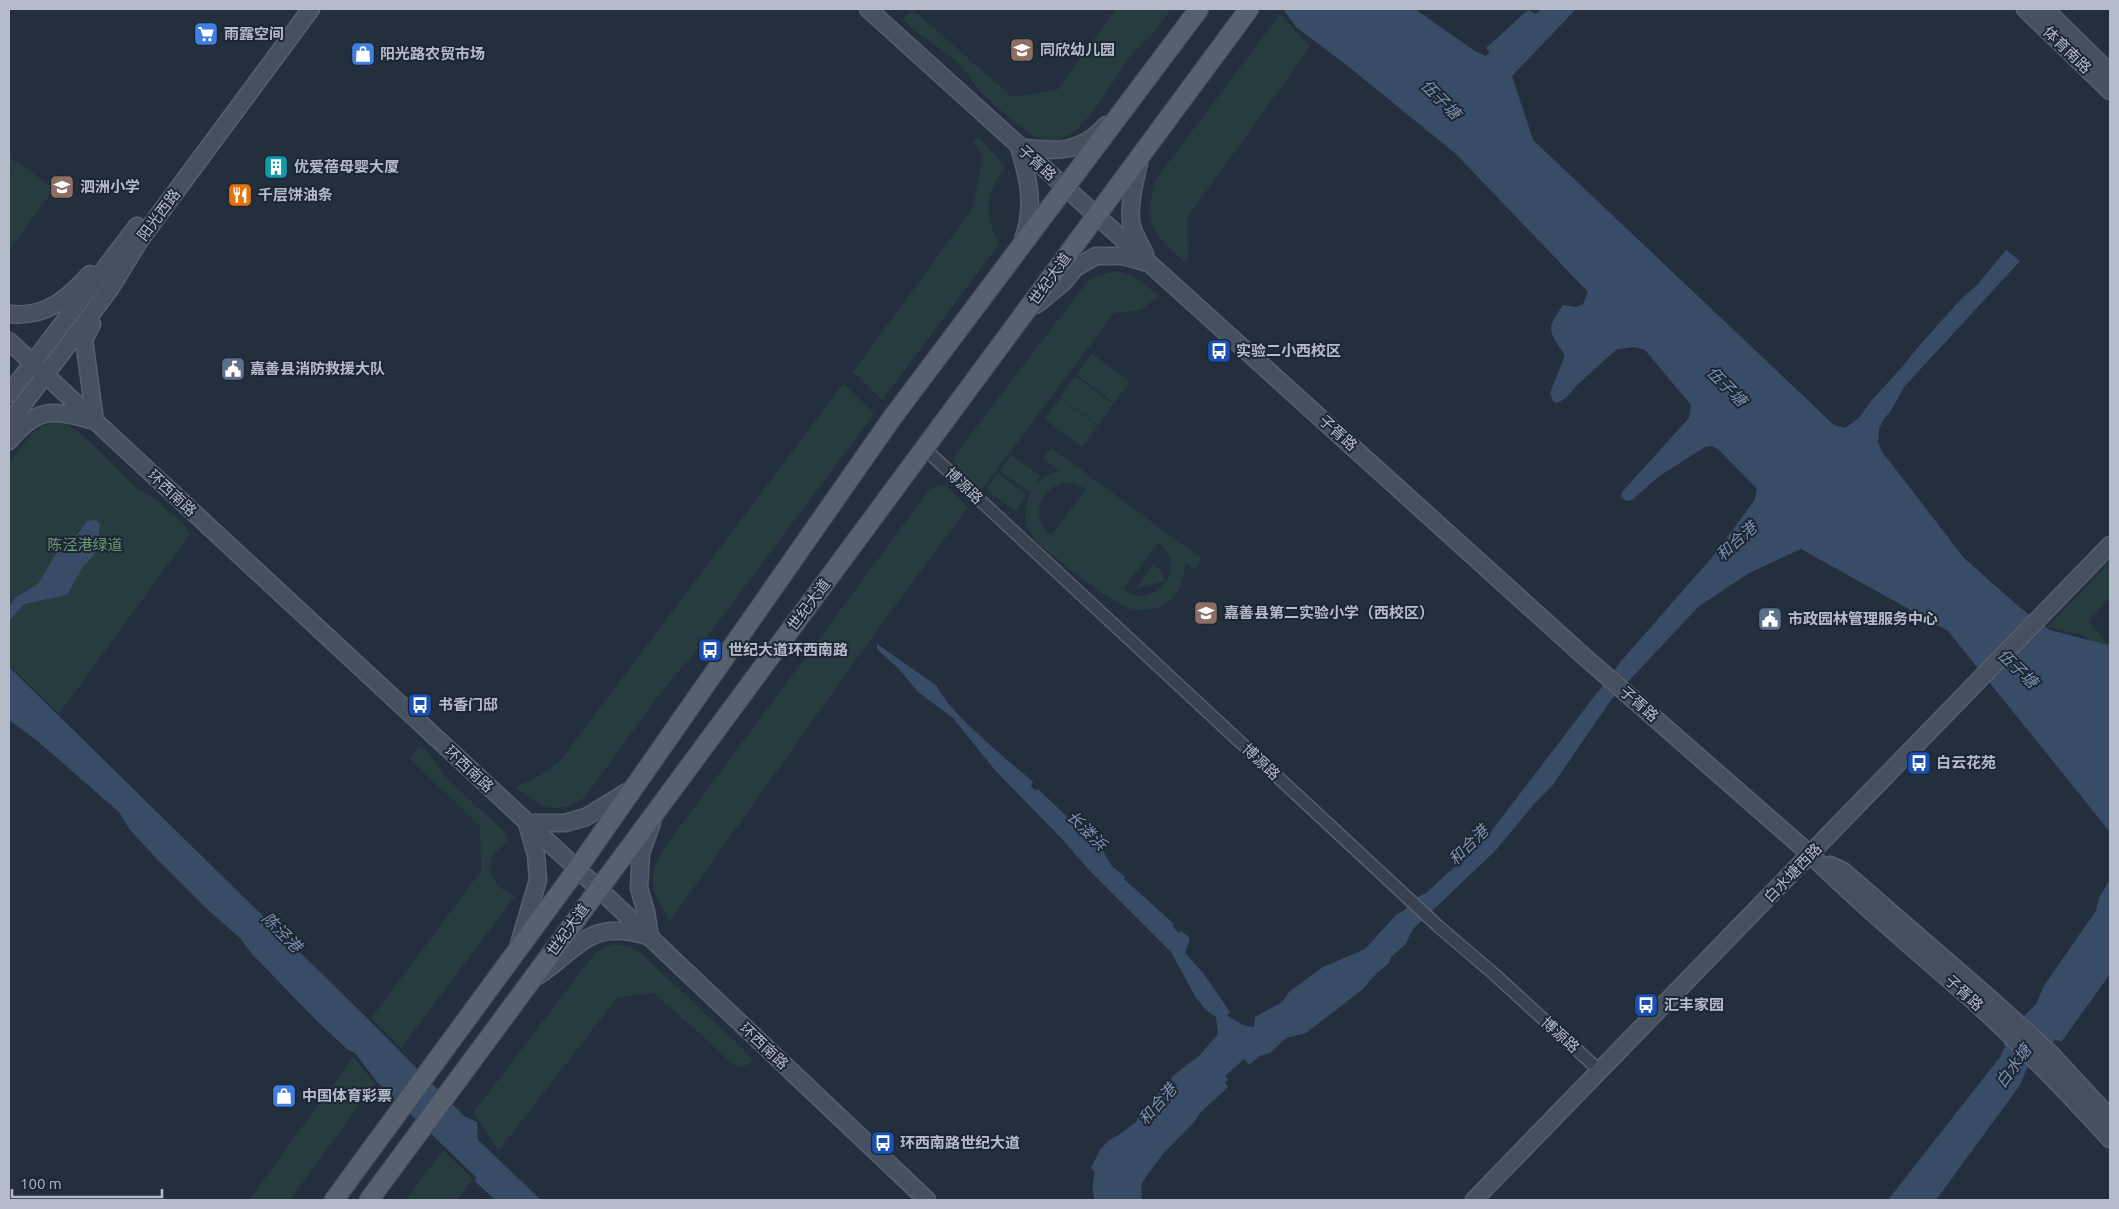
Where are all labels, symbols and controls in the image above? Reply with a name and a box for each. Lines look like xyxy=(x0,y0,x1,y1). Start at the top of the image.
supermarket icon: 雨露空间 xyxy=(193,21,219,47)
street label: 体育南路 xyxy=(2040,23,2095,77)
place label: 雨露空间 xyxy=(224,25,284,42)
school or university icon: 同欣幼儿园 xyxy=(1009,37,1035,63)
shop icon: 阳光路农贸市场 xyxy=(350,41,376,67)
place label: 同欣幼儿园 xyxy=(1040,41,1115,58)
place label: 阳光路农贸市场 xyxy=(380,45,485,62)
water label: 伍子塘 xyxy=(1418,76,1466,124)
street label: 子胥路 xyxy=(1015,141,1060,184)
building icon: 优爱蓓母婴大厦 xyxy=(263,154,289,180)
place label: 优爱蓓母婴大厦 xyxy=(294,158,399,175)
school or university icon: 泗洲小学 xyxy=(49,174,75,200)
place label: 泗洲小学 xyxy=(80,178,140,195)
restaurant icon: 千层饼油条 xyxy=(227,182,253,208)
street label: 阳光西路 xyxy=(134,186,183,244)
place label: 千层饼油条 xyxy=(258,186,333,203)
street label: 世纪大道 xyxy=(1025,249,1074,308)
bus stop icon: 实验二小西校区 xyxy=(1206,338,1232,364)
place label: 实验二小西校区 xyxy=(1236,342,1341,359)
public building icon: 嘉善县消防救援大队 xyxy=(220,356,246,382)
place label: 嘉善县消防救援大队 xyxy=(250,360,385,377)
water label: 伍子塘 xyxy=(1704,363,1752,411)
street label: 子胥路 xyxy=(1316,411,1361,454)
street label: 博源路 xyxy=(942,464,987,507)
street label: 环西南路 xyxy=(145,466,200,519)
water label: 和合港 xyxy=(1712,517,1761,564)
park label: 陈泾港绿道 xyxy=(47,536,123,553)
street label: 世纪大道 xyxy=(784,576,833,634)
school or university icon: 嘉善县第二实验小学（西校区） xyxy=(1193,600,1219,626)
place label: 嘉善县第二实验小学（西校区） xyxy=(1224,604,1434,621)
public building icon: 市政园林管理服务中心 xyxy=(1757,606,1783,632)
place label: 市政园林管理服务中心 xyxy=(1788,610,1938,627)
bus stop icon: 世纪大道环西南路 xyxy=(697,637,723,663)
place label: 世纪大道环西南路 xyxy=(728,641,848,658)
water label: 伍子塘 xyxy=(1994,645,2044,693)
street label: 子胥路 xyxy=(1617,682,1662,725)
bus stop icon: 书香门邸 xyxy=(407,692,433,718)
place label: 书香门邸 xyxy=(438,696,498,713)
street label: 博源路 xyxy=(1239,740,1284,783)
street label: 环西南路 xyxy=(442,742,497,795)
bus stop icon: 白云花苑 xyxy=(1906,750,1932,776)
place label: 白云花苑 xyxy=(1936,754,1996,771)
water label: 长溇浜 xyxy=(1064,807,1112,855)
water label: 和合港 xyxy=(1445,820,1493,868)
street label: 白水塘西路 xyxy=(1760,840,1825,906)
street label: 世纪大道 xyxy=(543,900,592,959)
water label: 陈泾港 xyxy=(259,909,307,957)
street label: 子胥路 xyxy=(1942,971,1987,1014)
bus stop icon: 汇丰家园 xyxy=(1633,992,1659,1018)
place label: 汇丰家园 xyxy=(1664,996,1724,1013)
street label: 博源路 xyxy=(1538,1013,1583,1056)
street label: 环西南路 xyxy=(737,1019,792,1072)
water label: 白水塘 xyxy=(1992,1039,2036,1091)
water label: 和合港 xyxy=(1134,1078,1181,1128)
shop icon: 中国体育彩票 xyxy=(271,1083,297,1109)
place label: 中国体育彩票 xyxy=(302,1087,392,1104)
bus stop icon: 环西南路世纪大道 xyxy=(870,1130,896,1156)
place label: 环西南路世纪大道 xyxy=(900,1134,1020,1151)
scale bar xyxy=(12,1166,162,1198)
text: 100 m xyxy=(20,1175,62,1192)

